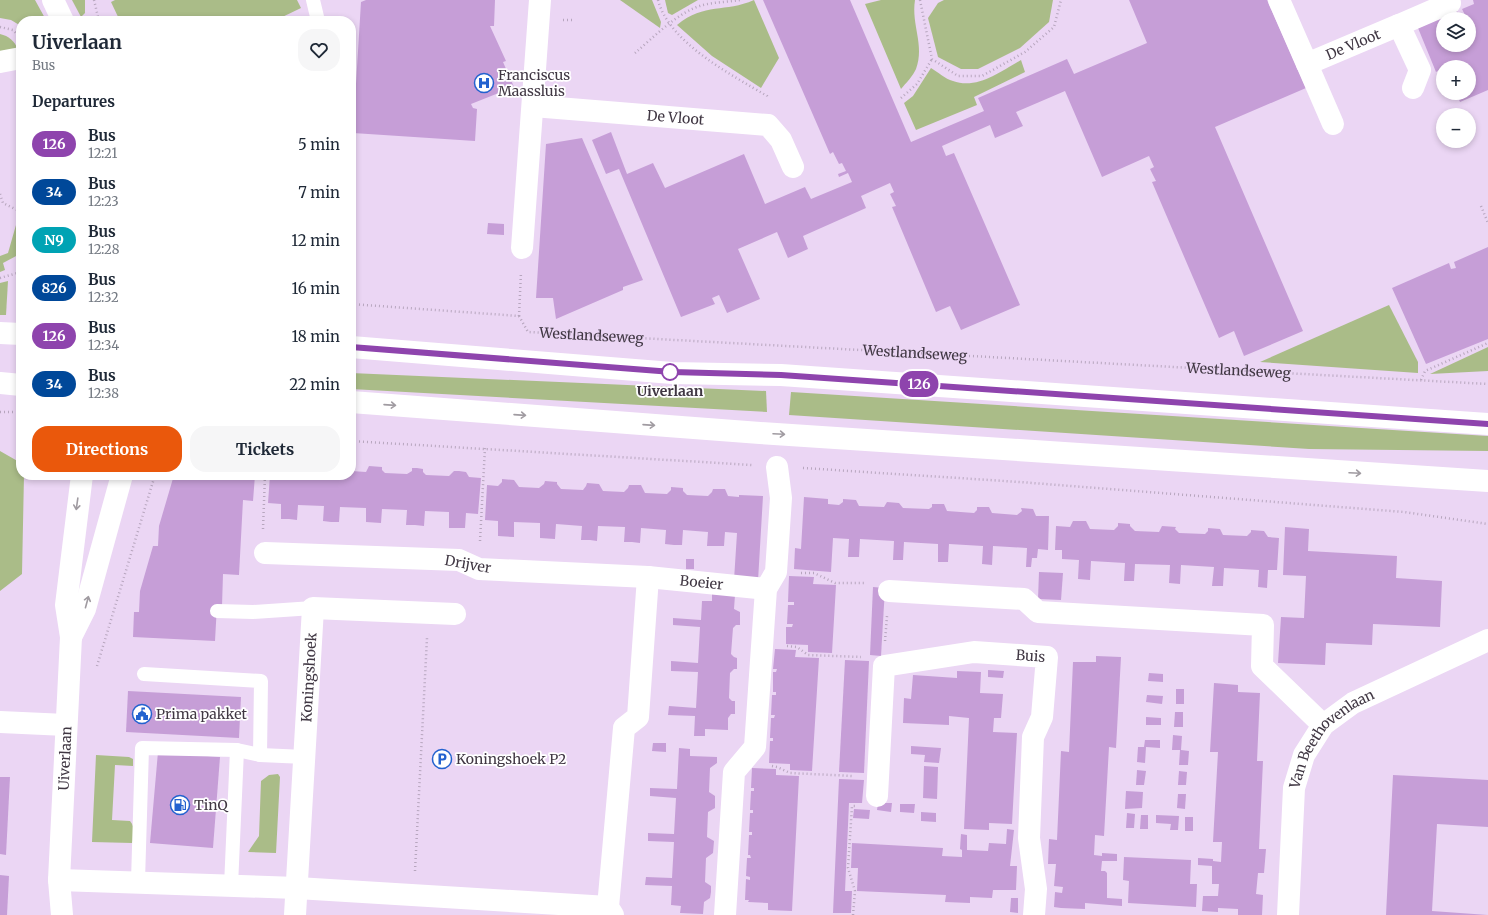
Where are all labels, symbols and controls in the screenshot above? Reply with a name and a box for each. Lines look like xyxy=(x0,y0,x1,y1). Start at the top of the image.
map controls xyxy=(1436,12,1476,148)
button: layers xyxy=(1436,12,1476,52)
street label: De Vloot xyxy=(1323,25,1384,64)
button: heart xyxy=(298,29,340,71)
text: Uiverlaan xyxy=(32,30,122,54)
text: Bus xyxy=(32,57,55,74)
button: + xyxy=(1436,60,1476,100)
place label: Franciscus Maassluis xyxy=(498,66,570,100)
hospital icon: Franciscus Maassluis xyxy=(473,72,495,94)
text: Departures xyxy=(32,92,115,111)
street label: De Vloot xyxy=(646,106,705,129)
button: − xyxy=(1436,108,1476,148)
text: Bus xyxy=(88,126,116,145)
text: 126 xyxy=(43,135,66,153)
text: 5 min xyxy=(298,135,340,154)
text: 12:21 xyxy=(88,145,117,162)
text: Bus xyxy=(88,174,116,193)
text: 34 xyxy=(46,183,62,201)
text: 7 min xyxy=(298,183,340,202)
text: 12:23 xyxy=(88,193,119,210)
text: Bus xyxy=(88,222,116,241)
text: N9 xyxy=(44,231,64,249)
text: 12 min xyxy=(291,231,340,250)
text: 12:28 xyxy=(88,241,119,258)
text: Bus xyxy=(88,270,116,289)
text: 826 xyxy=(41,279,67,297)
text: 16 min xyxy=(292,279,340,298)
text: 12:32 xyxy=(88,289,119,306)
text: Bus xyxy=(88,318,116,337)
street label: Westlandseweg xyxy=(538,324,645,347)
text: 126 xyxy=(43,327,66,345)
text: 18 min xyxy=(292,327,340,346)
text: 12:34 xyxy=(88,337,119,354)
street label: Westlandseweg xyxy=(861,341,968,365)
street label: Westlandseweg xyxy=(1185,359,1292,382)
marker: Uiverlaan xyxy=(661,363,679,381)
text: Bus xyxy=(88,366,116,385)
line badge: 126 xyxy=(896,371,942,397)
text: 34 xyxy=(46,375,62,393)
text: 22 min xyxy=(289,375,340,394)
text: 126 xyxy=(908,375,931,393)
place label: Uiverlaan xyxy=(637,382,704,400)
text: 12:38 xyxy=(88,385,119,402)
one-way arrow xyxy=(383,402,396,409)
one-way arrow xyxy=(513,411,526,418)
one-way arrow xyxy=(642,421,655,428)
button: Directions xyxy=(32,426,182,472)
button: Tickets xyxy=(190,426,340,472)
one-way arrow xyxy=(772,430,785,437)
one-way arrow xyxy=(1348,469,1361,476)
one-way arrow xyxy=(73,497,81,510)
street label: Drijver xyxy=(443,551,493,577)
street label: Boeier xyxy=(679,571,724,594)
one-way arrow xyxy=(84,596,91,609)
street label: Koningshoek xyxy=(297,632,321,723)
street label: Buis xyxy=(1015,646,1046,666)
street label: Van Beethovenlaan xyxy=(1285,685,1377,791)
public building icon: Prima pakket xyxy=(131,703,153,725)
place label: Prima pakket xyxy=(156,705,247,723)
street label: Uiverlaan xyxy=(54,726,76,791)
parking icon: Koningshoek P2 xyxy=(431,748,453,770)
place label: Koningshoek P2 xyxy=(456,750,566,768)
fuel station icon: TinQ xyxy=(169,794,191,816)
place label: TinQ xyxy=(194,796,229,814)

